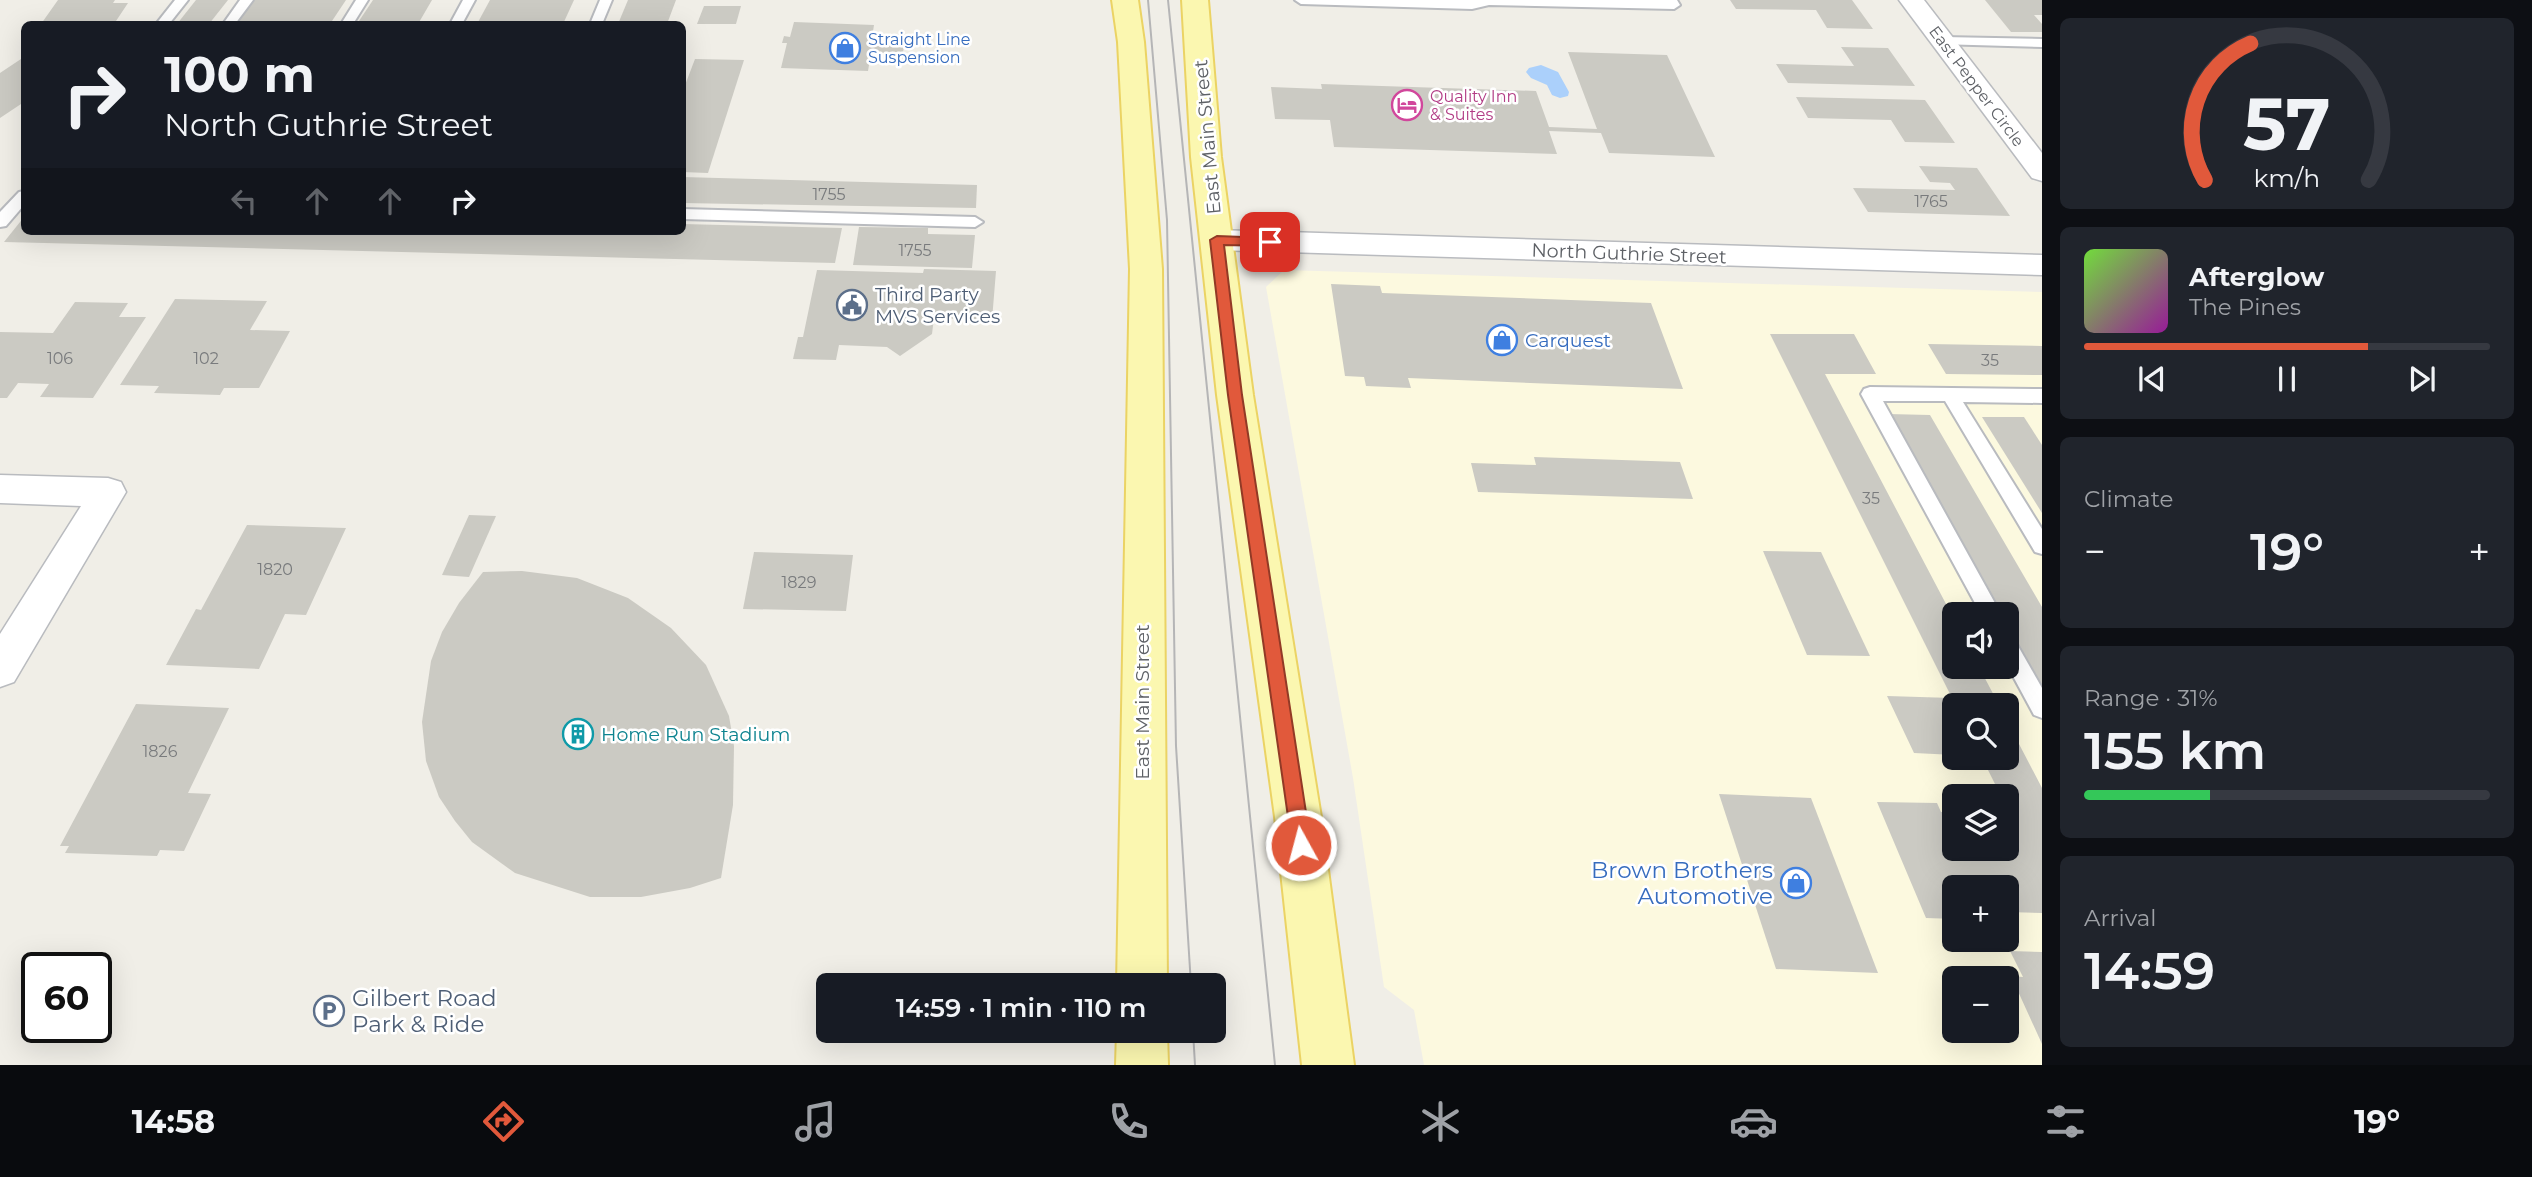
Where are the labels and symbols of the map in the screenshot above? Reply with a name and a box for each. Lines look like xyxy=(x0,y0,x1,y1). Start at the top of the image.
street label: East Pepper Circle xyxy=(1925,22,2028,150)
place label: Straight Line Suspension xyxy=(868,30,971,67)
shop icon: Straight Line Suspension xyxy=(828,31,862,65)
street label: East Main Street xyxy=(1189,58,1226,215)
place label: Quality Inn & Suites xyxy=(1430,87,1517,124)
hotel icon: Quality Inn & Suites xyxy=(1390,88,1424,122)
house number: 1755 xyxy=(813,185,845,204)
house number: 1765 xyxy=(1914,192,1948,211)
pin xyxy=(1240,212,1300,272)
street label: North Guthrie Street xyxy=(1531,239,1727,268)
house number: 1755 xyxy=(899,241,931,260)
place label: Third Party MVS Services xyxy=(875,283,1000,328)
public building icon: Third Party MVS Services xyxy=(835,288,869,322)
shop icon: Carquest xyxy=(1485,323,1519,357)
place label: Carquest xyxy=(1525,329,1611,352)
house number: 106 xyxy=(47,349,73,368)
house number: 102 xyxy=(193,349,219,368)
house number: 35 xyxy=(1981,351,1999,370)
house number: 35 xyxy=(1862,489,1880,508)
house number: 1820 xyxy=(257,560,293,579)
house number: 1829 xyxy=(782,573,816,592)
street label: East Main Street xyxy=(1131,624,1154,780)
building icon: Home Run Stadium xyxy=(561,717,595,751)
place label: Home Run Stadium xyxy=(601,723,790,746)
house number: 1826 xyxy=(143,742,178,761)
position arrow xyxy=(1264,808,1338,882)
place label: Brown Brothers Automotive xyxy=(1591,856,1773,910)
shop icon: Brown Brothers Automotive xyxy=(1779,866,1813,900)
speed limit sign: 60 xyxy=(21,952,112,1043)
place label: Gilbert Road Park & Ride xyxy=(352,984,497,1038)
parking icon: Gilbert Road Park & Ride xyxy=(312,994,346,1028)

